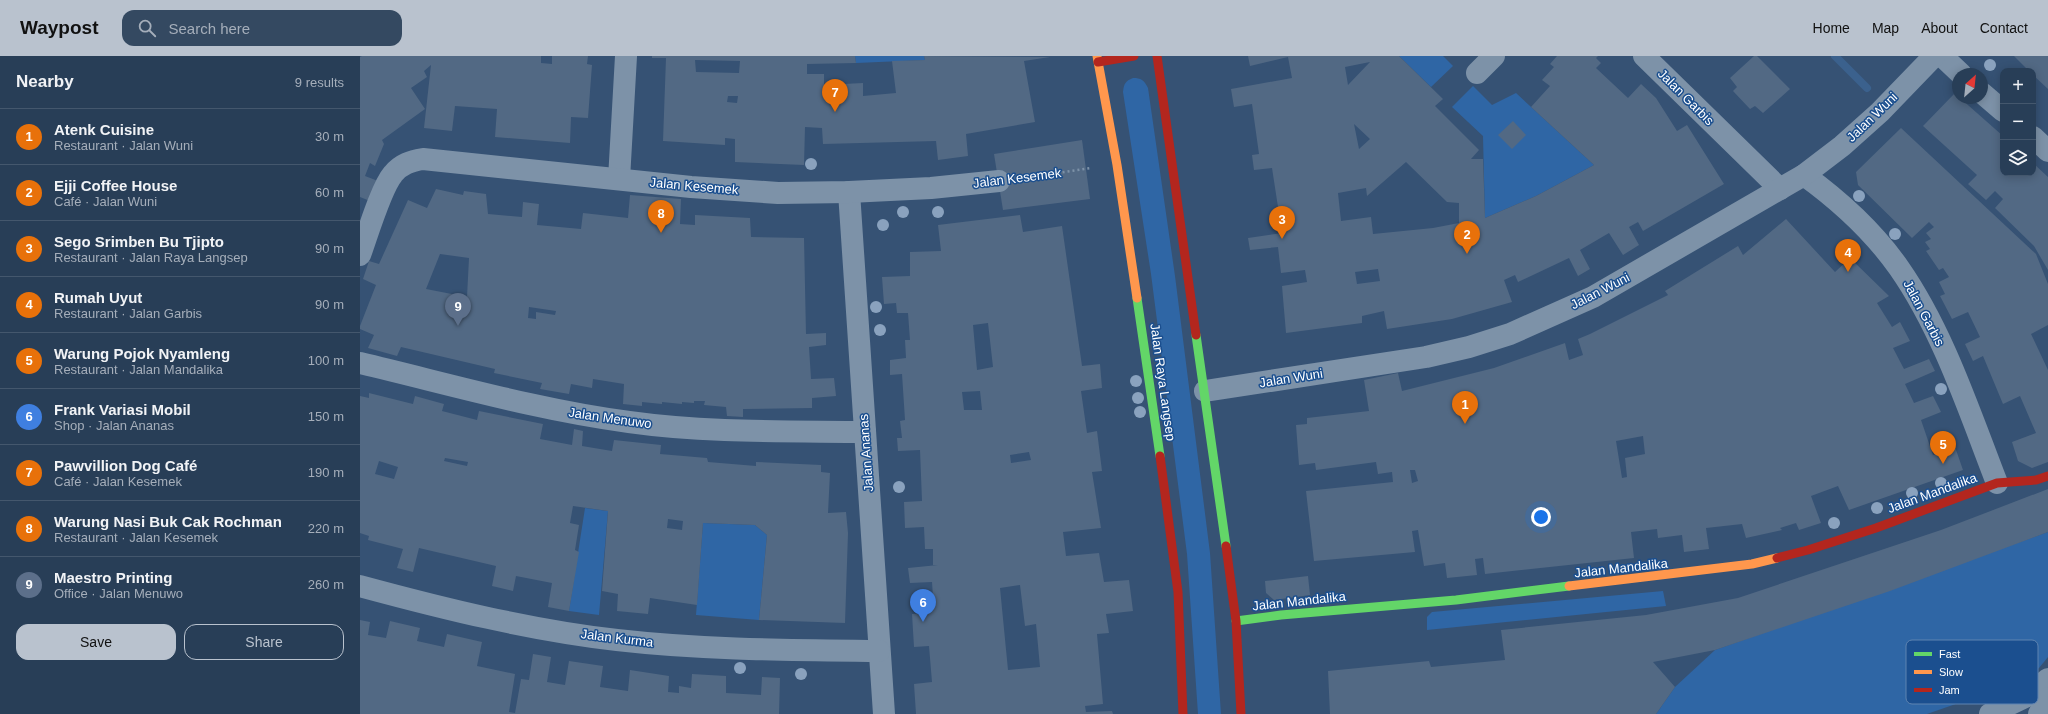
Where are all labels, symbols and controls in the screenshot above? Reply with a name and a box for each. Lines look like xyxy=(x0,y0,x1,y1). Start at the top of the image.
search box xyxy=(122,10,402,46)
text: Waypost xyxy=(20,17,98,38)
icon: search xyxy=(136,17,158,39)
text: Search here xyxy=(168,20,250,37)
text: Home xyxy=(1813,20,1850,36)
text: Map xyxy=(1872,20,1899,36)
text: About xyxy=(1921,20,1958,36)
text: Contact xyxy=(1980,20,2028,36)
street label: Jalan Garbis xyxy=(1655,66,1717,128)
north arrow xyxy=(1952,68,1988,104)
map controls xyxy=(2000,68,2036,176)
button: + xyxy=(2000,68,2036,104)
text: Nearby xyxy=(16,72,74,91)
text: 9 results xyxy=(295,75,344,90)
pin: 7 xyxy=(822,79,848,112)
street label: Jalan Wuni xyxy=(1844,89,1900,145)
button: − xyxy=(2000,104,2036,140)
text: Atenk Cuisine xyxy=(54,121,154,138)
text: 1 xyxy=(25,129,33,144)
text: 30 m xyxy=(315,129,344,144)
text: Restaurant · Jalan Wuni xyxy=(54,138,193,153)
button: layers xyxy=(2000,140,2036,176)
street label: Jalan Kesemek xyxy=(972,165,1063,191)
street label: Jalan Kesemek xyxy=(649,175,739,197)
text: Ejji Coffee House xyxy=(54,177,177,194)
text: 2 xyxy=(25,185,33,200)
text: 60 m xyxy=(315,185,344,200)
text: Café · Jalan Wuni xyxy=(54,194,157,209)
pin: 8 xyxy=(648,200,674,233)
pin: 3 xyxy=(1269,206,1295,239)
pin: 2 xyxy=(1454,221,1480,254)
text: Sego Srimben Bu Tjipto xyxy=(54,233,224,250)
pin: 4 xyxy=(1835,239,1861,272)
text: 3 xyxy=(25,241,33,256)
text: 90 m xyxy=(315,241,344,256)
text: Restaurant · Jalan Raya Langsep xyxy=(54,250,248,265)
street label: Jalan Wuni xyxy=(1568,270,1632,312)
street label: Jalan Garbis xyxy=(1900,277,1948,349)
text: Rumah Uyut xyxy=(54,289,142,306)
pin: 9 xyxy=(445,293,471,326)
text: 4 xyxy=(25,297,33,312)
text: 90 m xyxy=(315,297,344,312)
text: Restaurant · Jalan Garbis xyxy=(54,306,202,321)
street label: Jalan Raya Langsep xyxy=(1147,322,1179,442)
text: Warung Pojok Nyamleng xyxy=(54,345,230,362)
text: 5 xyxy=(25,353,33,368)
text: 100 m xyxy=(308,353,344,368)
text: Restaurant · Jalan Mandalika xyxy=(54,362,223,377)
street label: Jalan Wuni xyxy=(1258,366,1324,390)
pin: 1 xyxy=(1452,391,1478,424)
text: Frank Variasi Mobil xyxy=(54,401,191,418)
street label: Jalan Menuwo xyxy=(567,405,653,431)
text: 6 xyxy=(25,409,33,424)
text: 150 m xyxy=(308,409,344,424)
street label: Jalan Ananas xyxy=(856,413,876,492)
text: Shop · Jalan Ananas xyxy=(54,418,174,433)
pin: 5 xyxy=(1930,431,1956,464)
text: Pawvillion Dog Café xyxy=(54,457,197,474)
text: 7 xyxy=(25,465,33,480)
text: 190 m xyxy=(308,465,344,480)
street label: Jalan Mandalika xyxy=(1885,470,1979,516)
text: Café · Jalan Kesemek xyxy=(54,474,182,489)
your location xyxy=(1531,507,1551,527)
text: Warung Nasi Buk Cak Rochman xyxy=(54,513,282,530)
text: 8 xyxy=(25,521,33,536)
text: 220 m xyxy=(308,521,344,536)
text: Restaurant · Jalan Kesemek xyxy=(54,530,218,545)
street label: Jalan Mandalika xyxy=(1573,556,1669,580)
text: Maestro Printing xyxy=(54,569,172,586)
text: 9 xyxy=(25,577,33,592)
text: 260 m xyxy=(308,577,344,592)
text: Office · Jalan Menuwo xyxy=(54,586,183,601)
pin: 6 xyxy=(910,589,936,622)
street label: Jalan Mandalika xyxy=(1251,589,1347,613)
button: Save xyxy=(16,624,176,660)
button: Share xyxy=(184,624,344,660)
street label: Jalan Kurma xyxy=(580,626,655,650)
legend xyxy=(1906,640,2038,704)
text: Fast xyxy=(1939,648,1960,660)
text: Slow xyxy=(1939,666,1963,678)
text: Jam xyxy=(1939,684,1960,696)

